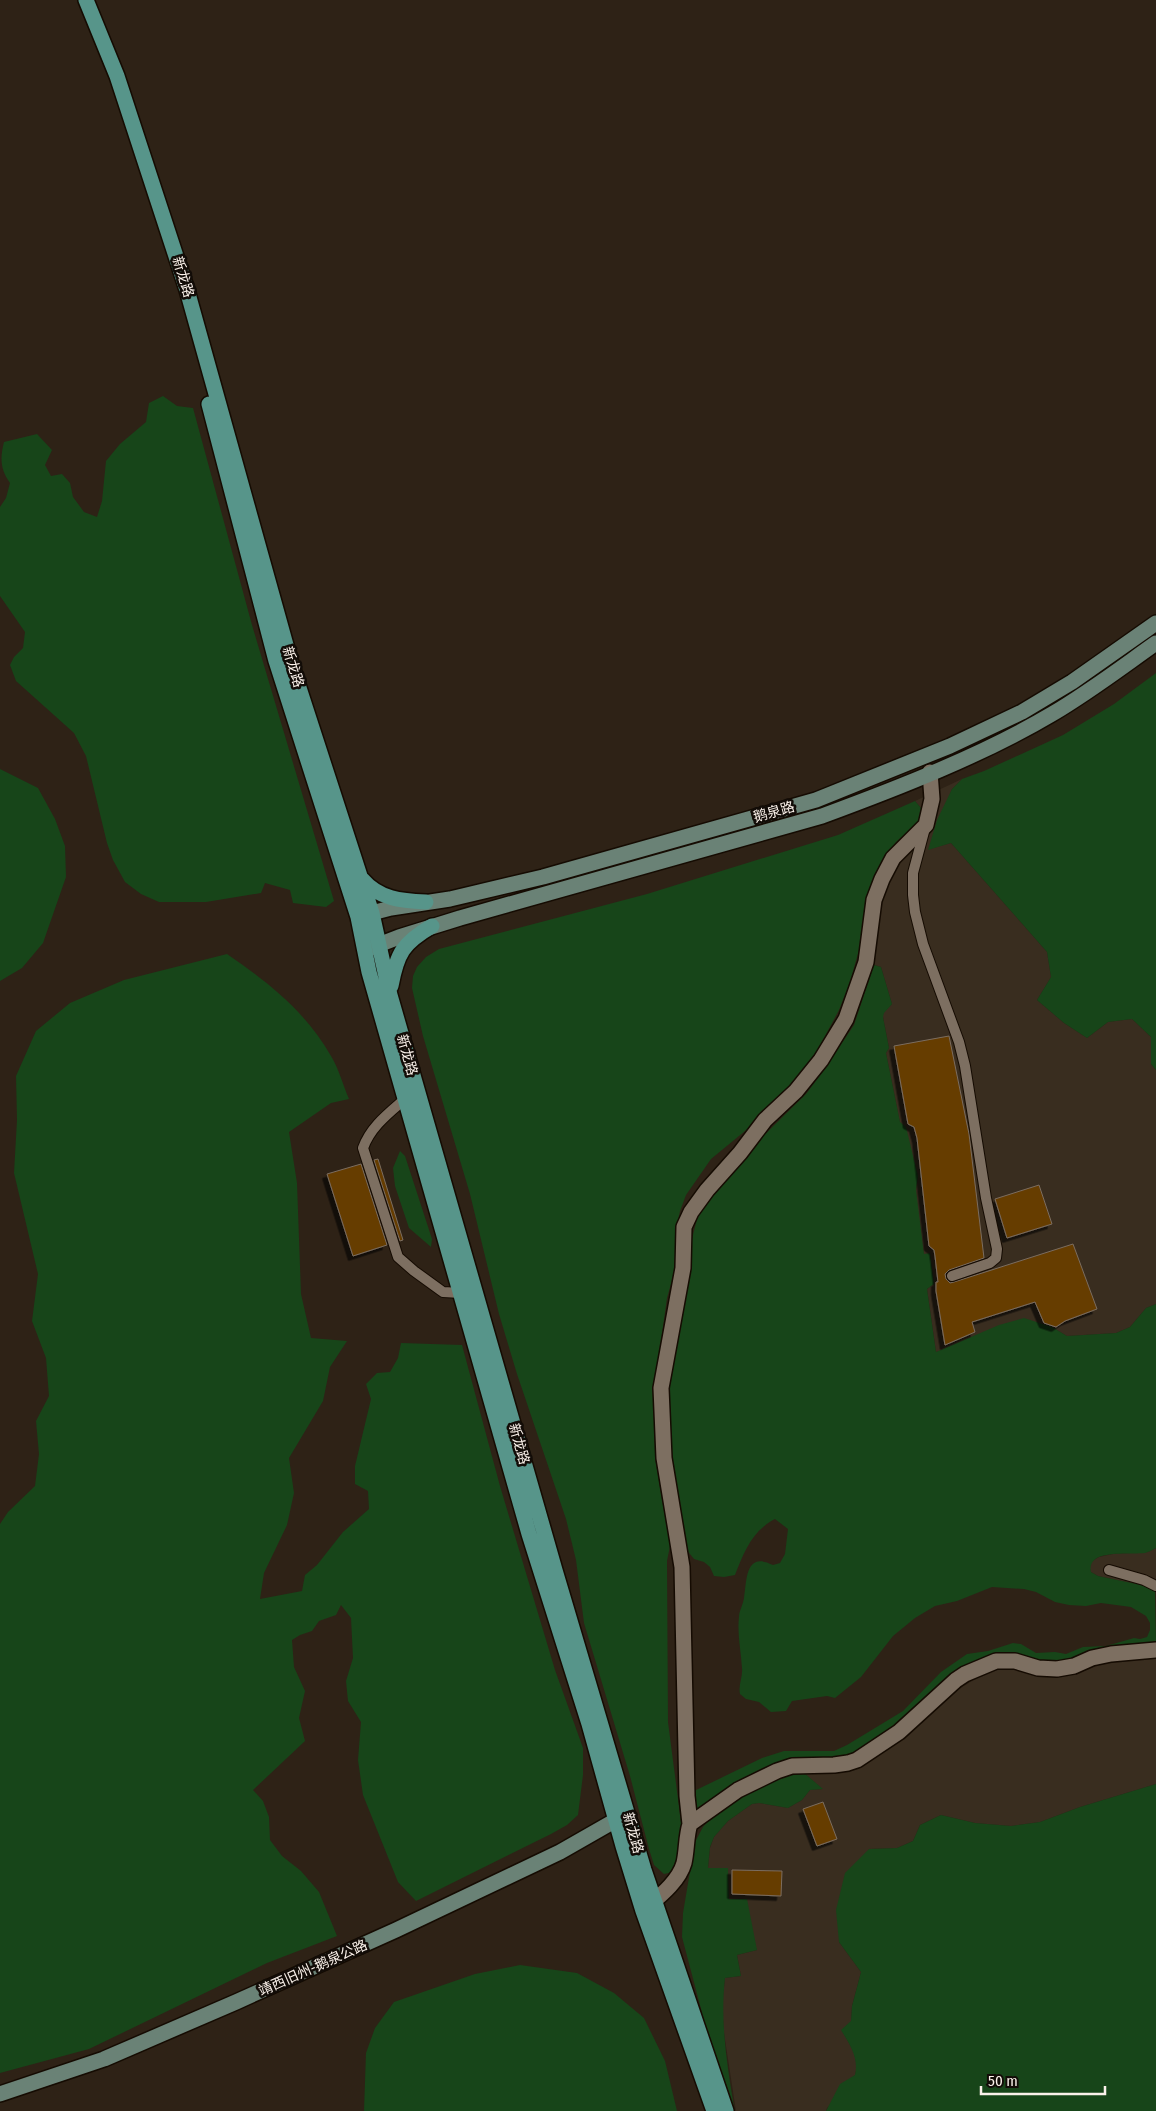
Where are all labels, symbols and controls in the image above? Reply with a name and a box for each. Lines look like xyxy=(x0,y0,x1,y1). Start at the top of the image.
street label: 新龙路 xyxy=(169,254,197,300)
street label: 新龙路 xyxy=(279,644,307,690)
street label: 鹅泉路 xyxy=(751,798,797,826)
street label: 新龙路 xyxy=(393,1032,421,1078)
street label: 新龙路 xyxy=(505,1421,533,1467)
street label: 新龙路 xyxy=(619,1810,647,1856)
street label: 靖西旧州-鹅泉公路 xyxy=(256,1936,370,2000)
scale bar xyxy=(981,2064,1105,2096)
text: 50 m xyxy=(988,2072,1018,2090)

